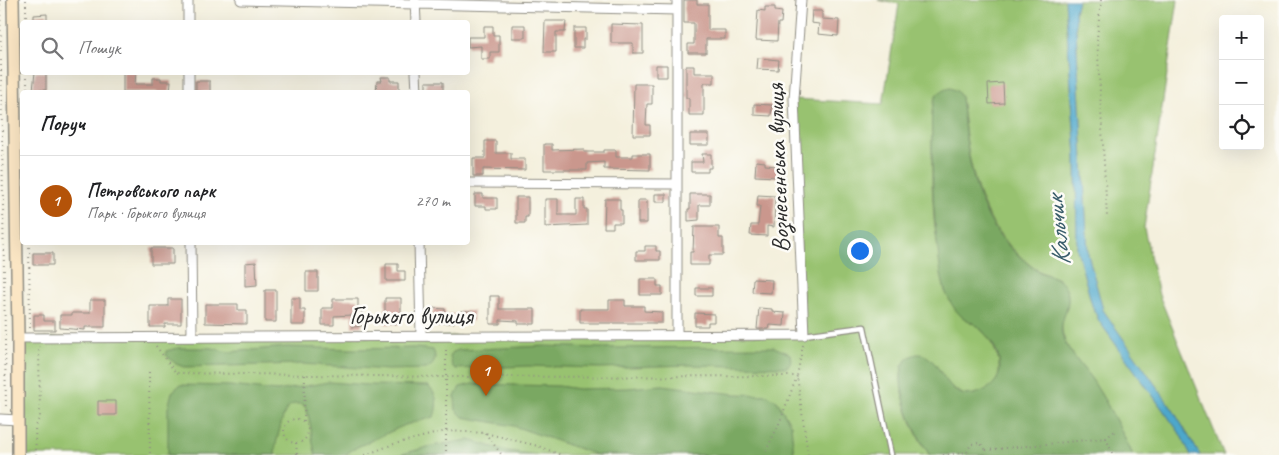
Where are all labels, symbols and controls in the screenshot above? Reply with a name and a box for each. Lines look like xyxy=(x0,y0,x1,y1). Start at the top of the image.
map controls xyxy=(1219,15,1264,150)
button: + xyxy=(1219,15,1264,60)
search box xyxy=(20,20,470,75)
icon: search xyxy=(38,34,66,62)
text: Пошук xyxy=(78,36,120,60)
button: − xyxy=(1219,60,1264,105)
street label: Вознесенська вулиця xyxy=(759,82,798,253)
button: locate xyxy=(1219,105,1264,150)
text: Поруч xyxy=(40,110,85,136)
text: Петровського парк xyxy=(87,179,215,203)
water label: Кальчик xyxy=(1037,190,1078,267)
text: 1 xyxy=(52,191,60,211)
text: 270 m xyxy=(416,191,450,211)
text: Парк · Горького вулиця xyxy=(87,203,205,223)
your location xyxy=(847,238,873,264)
street label: Горького вулиця xyxy=(349,300,475,332)
pin: 1 xyxy=(470,355,502,396)

